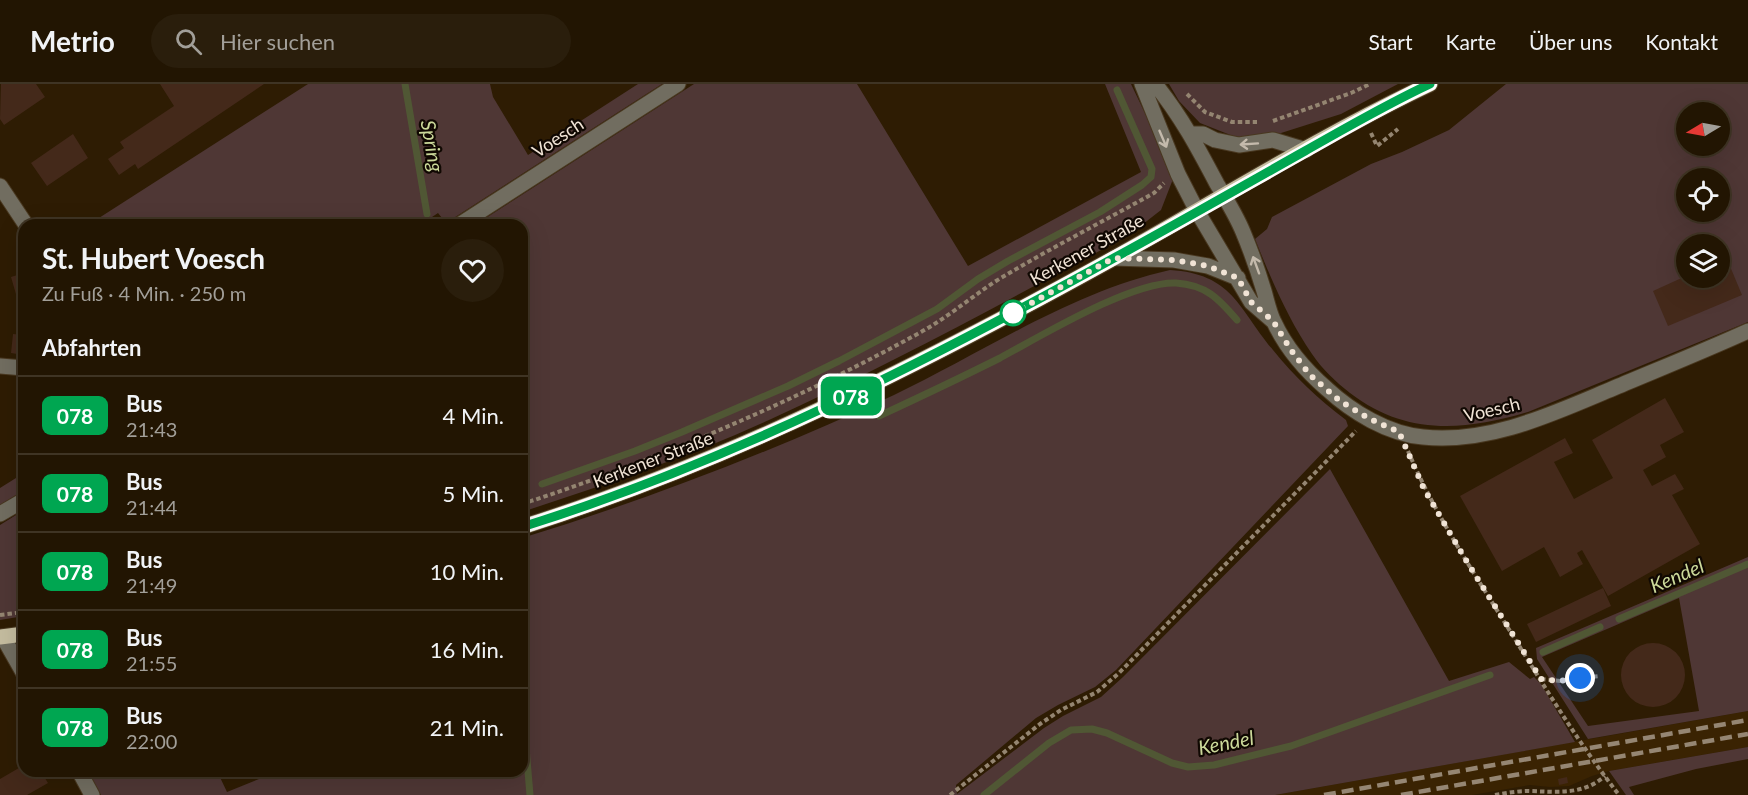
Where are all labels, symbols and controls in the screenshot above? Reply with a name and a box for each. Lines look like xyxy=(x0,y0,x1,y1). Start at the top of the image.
search box xyxy=(151,14,571,68)
text: Metrio xyxy=(30,24,115,58)
icon: search xyxy=(172,25,205,58)
text: Hier suchen xyxy=(220,28,335,55)
text: Start xyxy=(1368,29,1413,54)
text: Karte xyxy=(1446,29,1496,54)
text: Über uns xyxy=(1529,29,1612,54)
text: Kontakt xyxy=(1645,29,1718,54)
north arrow xyxy=(1676,102,1730,156)
map controls xyxy=(1676,102,1730,288)
street label: Voesch xyxy=(528,112,587,162)
water label: Spring xyxy=(417,118,449,174)
one-way arrow xyxy=(1158,129,1169,147)
one-way arrow xyxy=(1240,139,1260,150)
button: locate xyxy=(1676,168,1730,222)
street label: Kerkener Straße xyxy=(1026,209,1147,290)
button: layers xyxy=(1676,234,1730,288)
button: heart xyxy=(441,239,504,302)
text: St. Hubert Voesch xyxy=(42,241,265,275)
one-way arrow xyxy=(1249,256,1260,275)
text: Zu Fuß · 4 Min. · 250 m xyxy=(42,281,246,305)
unlabelled marker xyxy=(1000,300,1026,326)
text: Abfahrten xyxy=(42,334,141,361)
line badge: 078 xyxy=(816,376,886,416)
text: 078 xyxy=(833,384,869,409)
text: Bus xyxy=(126,390,162,417)
street label: Voesch xyxy=(1462,392,1522,426)
text: 4 Min. xyxy=(443,402,504,429)
text: 078 xyxy=(57,403,93,428)
text: 21:43 xyxy=(126,417,177,441)
street label: Kerkener Straße xyxy=(589,426,716,492)
text: Bus xyxy=(126,468,162,495)
text: 5 Min. xyxy=(443,480,504,507)
text: 078 xyxy=(57,481,93,506)
text: 21:44 xyxy=(126,495,177,519)
text: Bus xyxy=(126,546,162,573)
water label: Kendel xyxy=(1646,553,1708,597)
text: 10 Min. xyxy=(430,558,504,585)
text: 078 xyxy=(57,559,93,584)
text: 21:49 xyxy=(126,573,177,597)
text: Bus xyxy=(126,624,162,651)
text: 16 Min. xyxy=(430,636,504,663)
text: 078 xyxy=(57,637,93,662)
text: 21:55 xyxy=(126,651,177,675)
your location xyxy=(1565,663,1595,693)
text: Bus xyxy=(126,702,162,729)
text: 21 Min. xyxy=(430,714,504,741)
text: 078 xyxy=(57,715,93,740)
water label: Kendel xyxy=(1196,725,1256,759)
text: 22:00 xyxy=(126,729,177,753)

